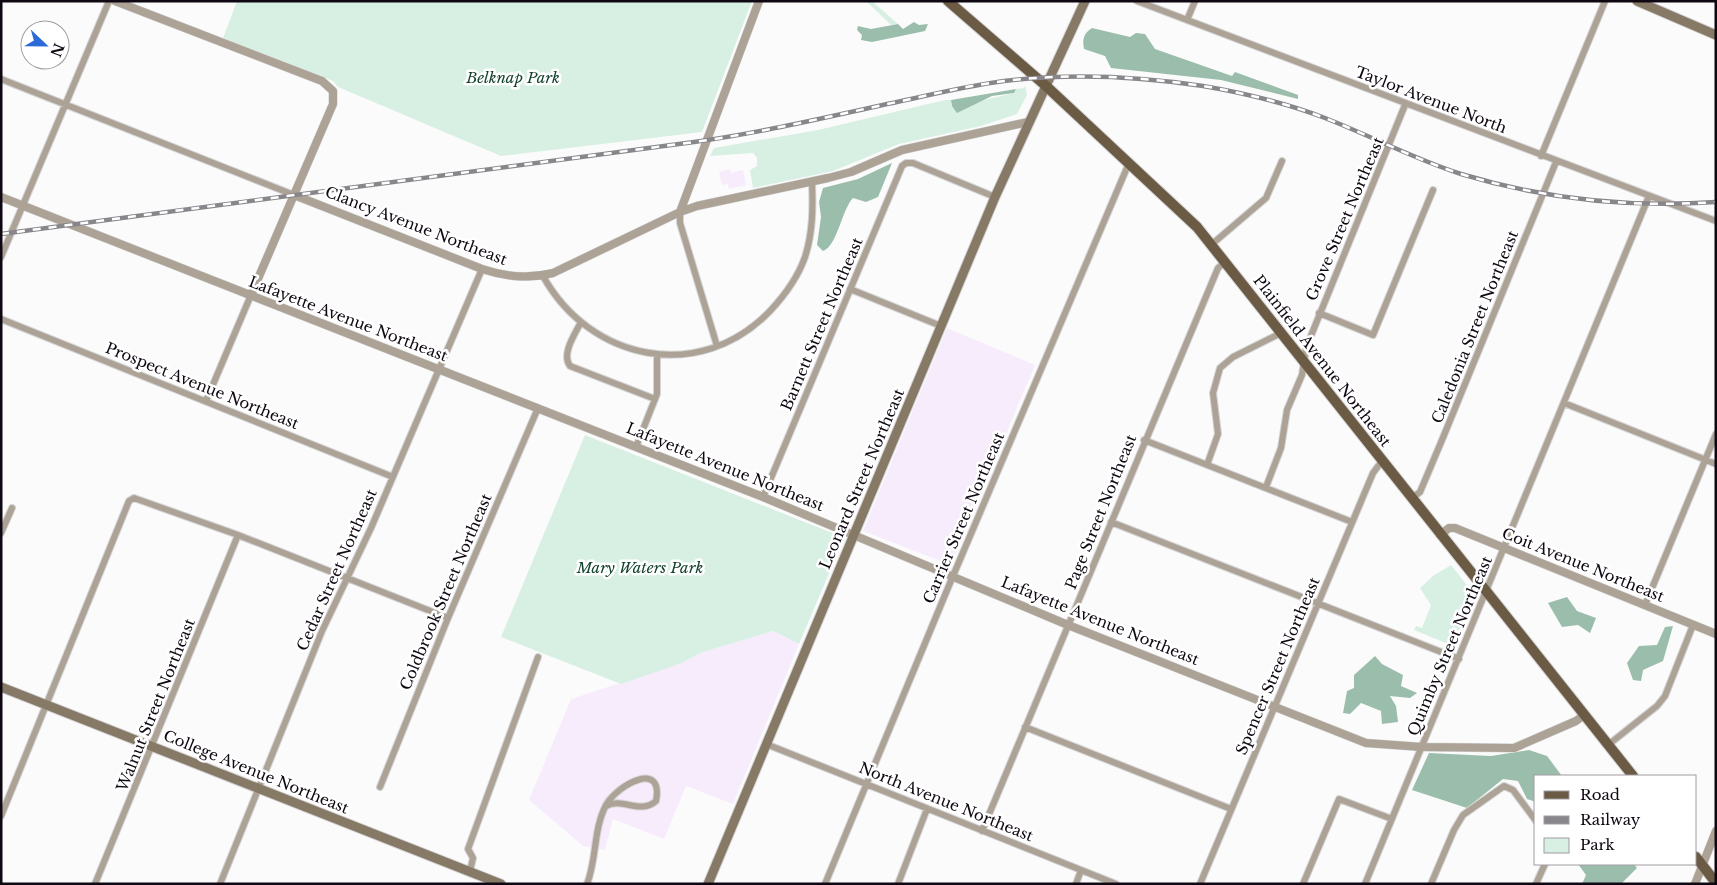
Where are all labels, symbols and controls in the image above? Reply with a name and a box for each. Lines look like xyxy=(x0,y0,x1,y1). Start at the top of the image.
north arrow xyxy=(20,20,70,70)
text: N xyxy=(46,40,68,59)
street label: Taylor Avenue North xyxy=(1353,62,1510,137)
park label: Belknap Park xyxy=(465,68,560,87)
street label: Grove Street Northeast xyxy=(1301,134,1388,304)
street label: Clancy Avenue Northeast xyxy=(323,182,510,269)
street label: Caledonia Street Northeast xyxy=(1427,227,1522,426)
street label: Barnett Street Northeast xyxy=(776,234,867,413)
street label: Plainfield Avenue Northeast xyxy=(1249,271,1396,451)
street label: Lafayette Avenue Northeast xyxy=(246,272,451,365)
street label: Prospect Avenue Northeast xyxy=(103,338,302,433)
street label: Leonard Street Northeast xyxy=(815,385,908,572)
street label: Lafayette Avenue Northeast xyxy=(623,418,827,515)
street label: Carrier Street Northeast xyxy=(919,429,1008,606)
street label: Page Street Northeast xyxy=(1061,431,1140,592)
street label: Cedar Street Northeast xyxy=(292,486,381,654)
street label: Coldbrook Street Northeast xyxy=(395,490,496,693)
street label: Coit Avenue Northeast xyxy=(1499,523,1667,606)
street label: Quimby Street Northeast xyxy=(1403,553,1496,738)
park label: Mary Waters Park xyxy=(576,558,703,577)
street label: Lafayette Avenue Northeast xyxy=(998,572,1202,669)
street label: Spencer Street Northeast xyxy=(1231,574,1324,758)
street label: Walnut Street Northeast xyxy=(112,615,199,795)
street label: College Avenue Northeast xyxy=(161,726,352,818)
street label: North Avenue Northeast xyxy=(856,758,1037,845)
legend xyxy=(1534,775,1697,865)
text: Road xyxy=(1580,785,1620,804)
text: Railway xyxy=(1580,810,1641,829)
text: Park xyxy=(1580,835,1616,854)

